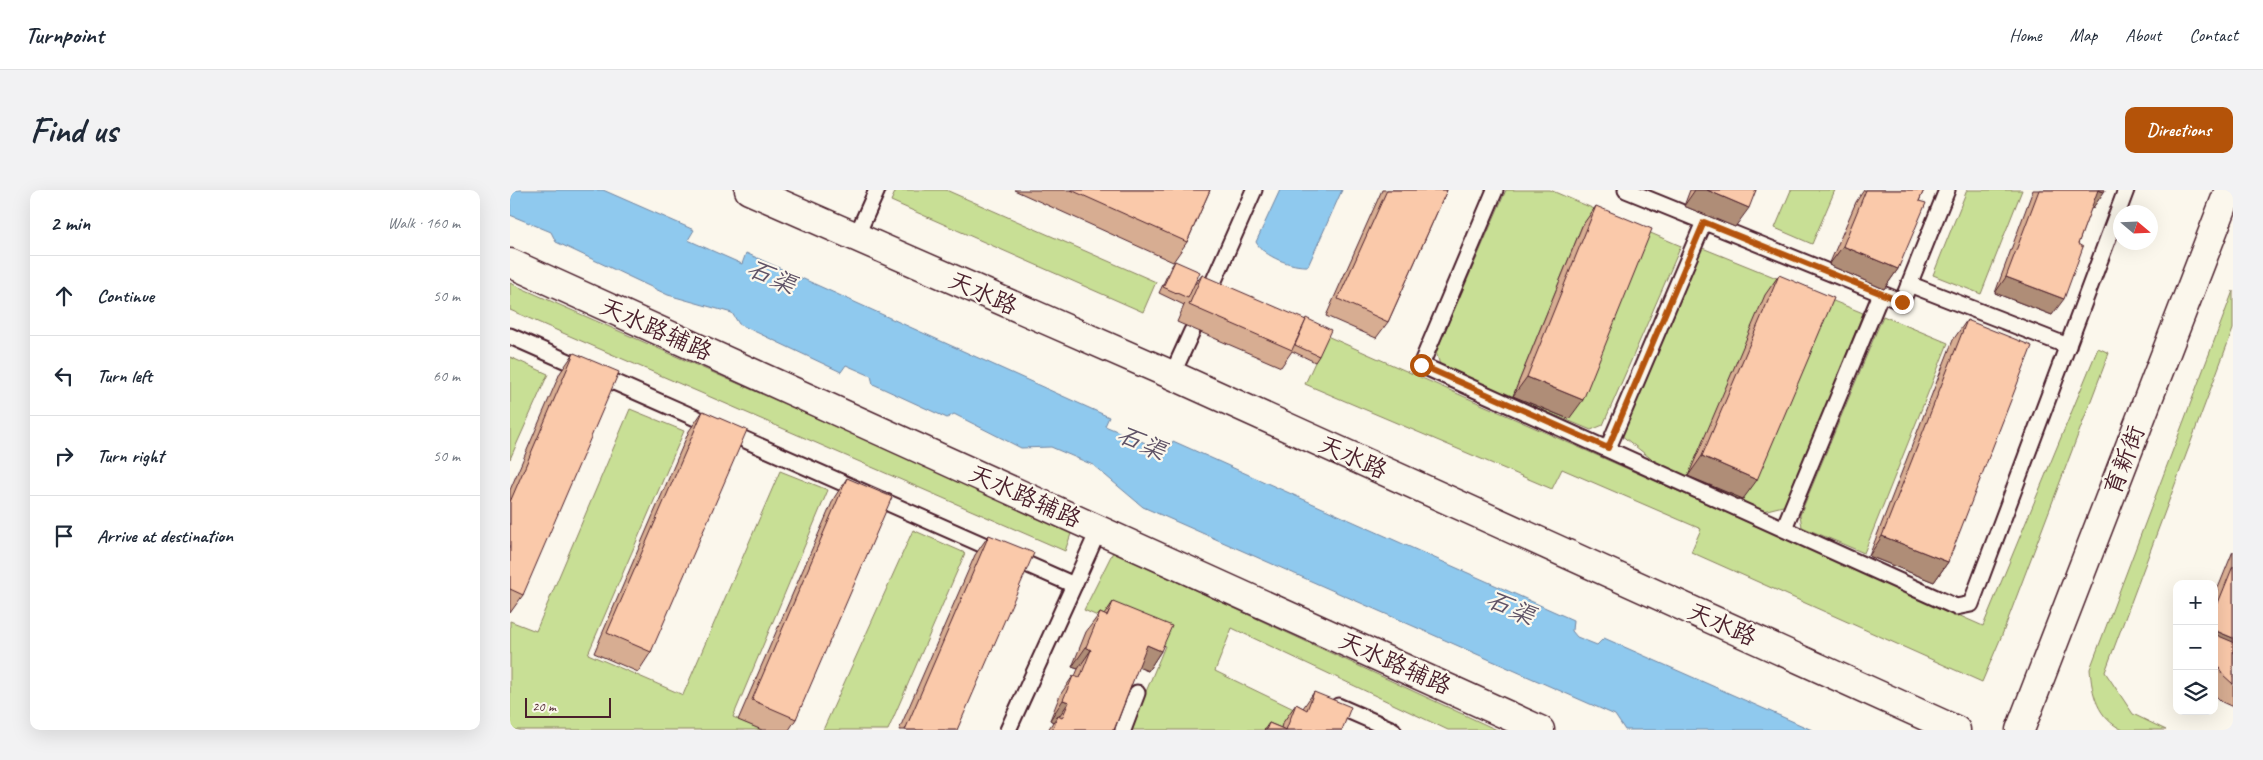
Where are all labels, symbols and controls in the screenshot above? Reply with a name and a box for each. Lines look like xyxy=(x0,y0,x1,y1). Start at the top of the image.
text: Turnpoint xyxy=(25,20,104,50)
text: Home xyxy=(2009,24,2042,46)
text: Map xyxy=(2070,24,2097,46)
text: About xyxy=(2125,24,2161,46)
text: Contact xyxy=(2189,24,2238,46)
button: Directions xyxy=(2125,107,2233,153)
text: Find us xyxy=(30,108,117,153)
north arrow xyxy=(2113,205,2158,250)
text: 2 min xyxy=(50,210,90,236)
text: Walk · 160 m xyxy=(388,213,460,233)
water label: 石渠 xyxy=(742,252,803,303)
street label: 天水路 xyxy=(944,265,1022,321)
icon: ahead xyxy=(50,282,78,310)
text: Continue xyxy=(97,284,154,308)
text: 50 m xyxy=(433,286,460,306)
street label: 天水路辅路 xyxy=(595,291,717,367)
route end xyxy=(1891,291,1914,314)
route start xyxy=(1410,354,1433,377)
icon: left xyxy=(50,362,78,390)
text: Turn left xyxy=(97,364,152,388)
text: 60 m xyxy=(433,366,460,386)
water label: 石渠 xyxy=(1112,418,1173,469)
street label: 育新街 xyxy=(2097,421,2151,499)
street label: 天水路 xyxy=(1314,429,1392,485)
icon: right xyxy=(50,442,78,470)
text: Turn right xyxy=(97,444,164,468)
text: 50 m xyxy=(433,446,460,466)
street label: 天水路辅路 xyxy=(964,458,1086,534)
icon: arrive xyxy=(50,522,78,550)
text: Arrive at destination xyxy=(97,524,233,548)
map controls xyxy=(2173,580,2218,715)
button: + xyxy=(2173,580,2218,625)
water label: 石渠 xyxy=(1481,583,1542,634)
street label: 天水路 xyxy=(1683,596,1761,652)
street label: 天水路辅路 xyxy=(1334,625,1456,701)
button: − xyxy=(2173,625,2218,670)
button: layers xyxy=(2173,670,2218,715)
scale bar xyxy=(525,695,611,718)
text: 20 m xyxy=(532,698,556,715)

